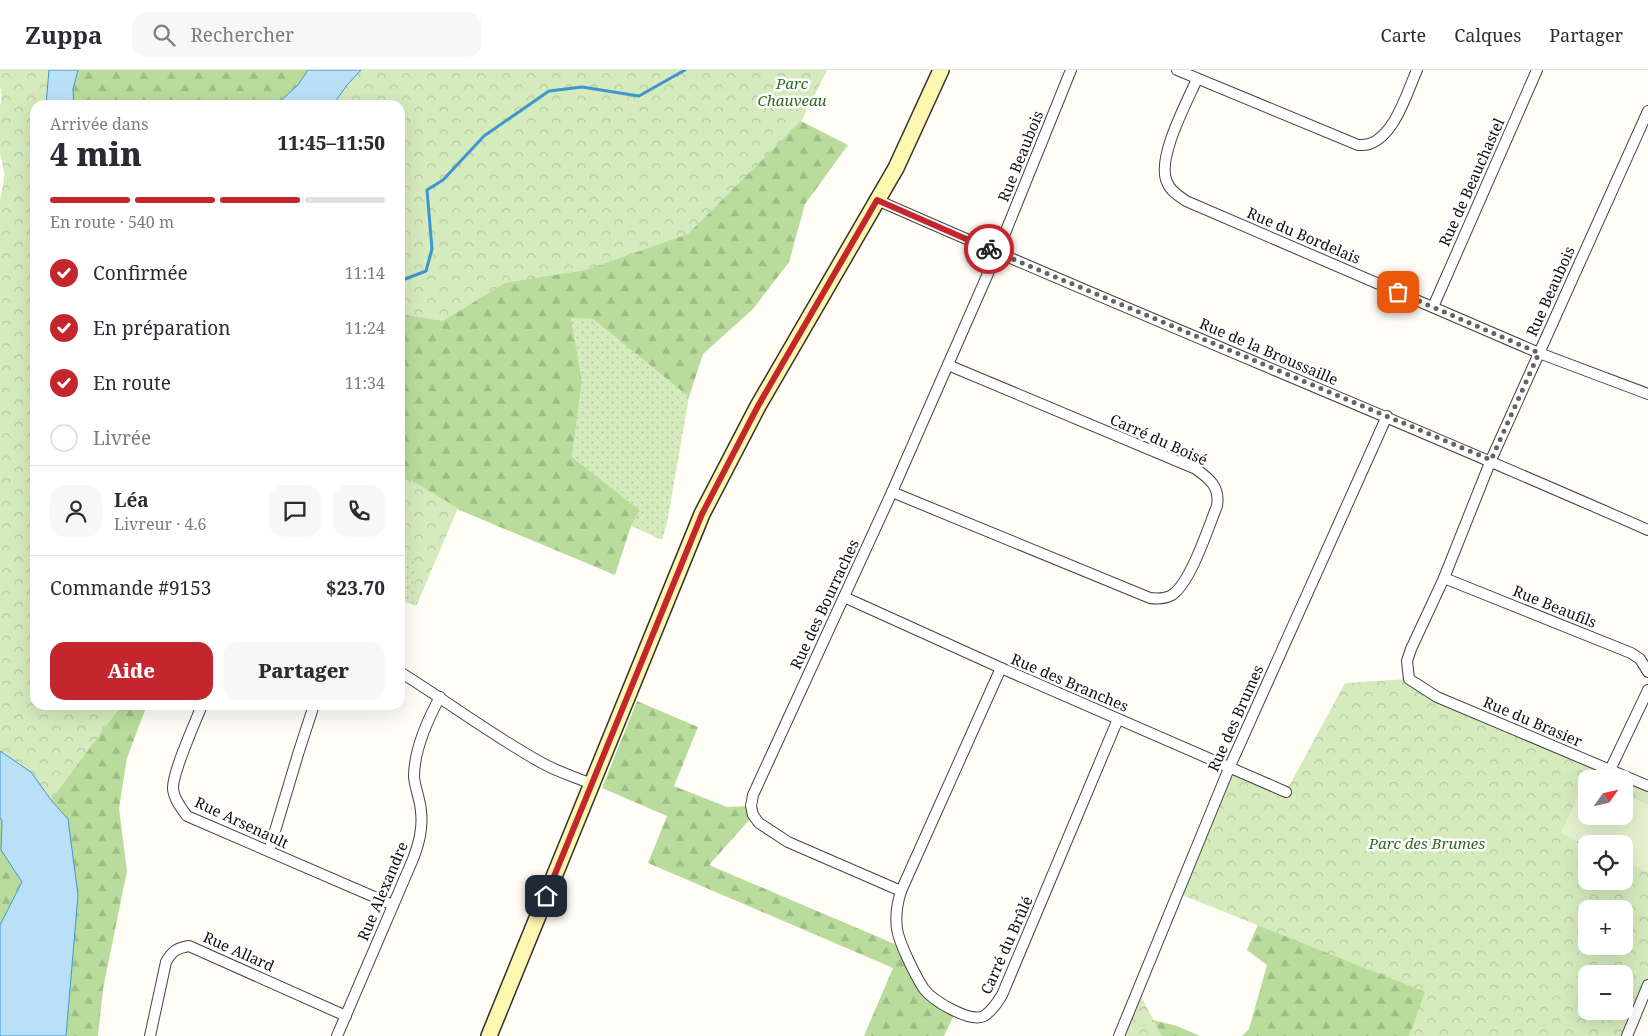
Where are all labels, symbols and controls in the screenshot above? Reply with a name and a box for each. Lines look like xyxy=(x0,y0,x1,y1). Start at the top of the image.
search box xyxy=(132,12,482,57)
text: Zuppa xyxy=(25,18,102,51)
icon: search xyxy=(150,21,178,49)
text: Rechercher xyxy=(190,22,294,48)
text: Carte xyxy=(1381,23,1426,47)
text: Calques xyxy=(1454,23,1521,47)
text: Partager xyxy=(1549,23,1623,47)
park label: Parc Chauveau xyxy=(757,73,827,110)
street label: Rue Beaubois xyxy=(993,107,1047,204)
text: Arrivée dans xyxy=(50,113,148,135)
street label: Rue de Beauchastel xyxy=(1434,114,1508,249)
text: 11:45–11:50 xyxy=(277,130,385,156)
text: 4 min xyxy=(50,132,142,175)
street label: Rue du Bordelais xyxy=(1244,202,1364,268)
text: En route · 540 m xyxy=(50,211,174,233)
courier xyxy=(964,224,1014,274)
icon: bike xyxy=(975,235,1003,263)
street label: Rue Beaubois xyxy=(1521,243,1579,339)
icon: check xyxy=(50,259,78,287)
text: Confirmée xyxy=(93,260,188,286)
text: 11:14 xyxy=(345,262,385,284)
pin xyxy=(1377,271,1419,313)
icon: bag xyxy=(1384,278,1412,306)
street label: Rue de la Broussaille xyxy=(1197,313,1341,389)
icon: check xyxy=(50,314,78,342)
text: En préparation xyxy=(93,315,230,341)
text: 11:24 xyxy=(345,317,385,339)
icon: check xyxy=(50,369,78,397)
text: En route xyxy=(93,370,171,396)
text: 11:34 xyxy=(345,372,385,394)
street label: Carré du Boisé xyxy=(1107,409,1211,469)
text: Livrée xyxy=(93,425,151,451)
button: person xyxy=(50,485,102,537)
button: chat xyxy=(269,485,321,537)
button: phone xyxy=(333,485,385,537)
text: Léa xyxy=(114,487,149,513)
text: Livreur · 4.6 xyxy=(114,513,206,535)
street label: Rue des Bourraches xyxy=(785,536,863,672)
text: Commande #9153 xyxy=(50,575,211,601)
text: $23.70 xyxy=(326,575,385,601)
street label: Rue Beaufils xyxy=(1510,580,1600,632)
button: Aide xyxy=(50,642,213,700)
button: Partager xyxy=(223,642,385,700)
street label: Rue des Branches xyxy=(1008,648,1132,716)
street label: Rue des Brumes xyxy=(1203,661,1268,774)
street label: Rue du Brasier xyxy=(1480,691,1586,751)
north arrow xyxy=(1578,770,1632,825)
map controls xyxy=(1578,770,1633,1020)
street label: Rue Arsenault xyxy=(192,792,292,852)
park label: Parc des Brumes xyxy=(1368,833,1485,853)
button: locate xyxy=(1578,835,1633,890)
street label: Rue Alexandre xyxy=(352,838,412,944)
pin xyxy=(525,875,567,917)
icon: home xyxy=(532,882,560,910)
street label: Carré du Brûlé xyxy=(975,893,1037,997)
button: + xyxy=(1578,900,1633,955)
street label: Rue Allard xyxy=(200,926,278,976)
button: − xyxy=(1578,965,1633,1020)

